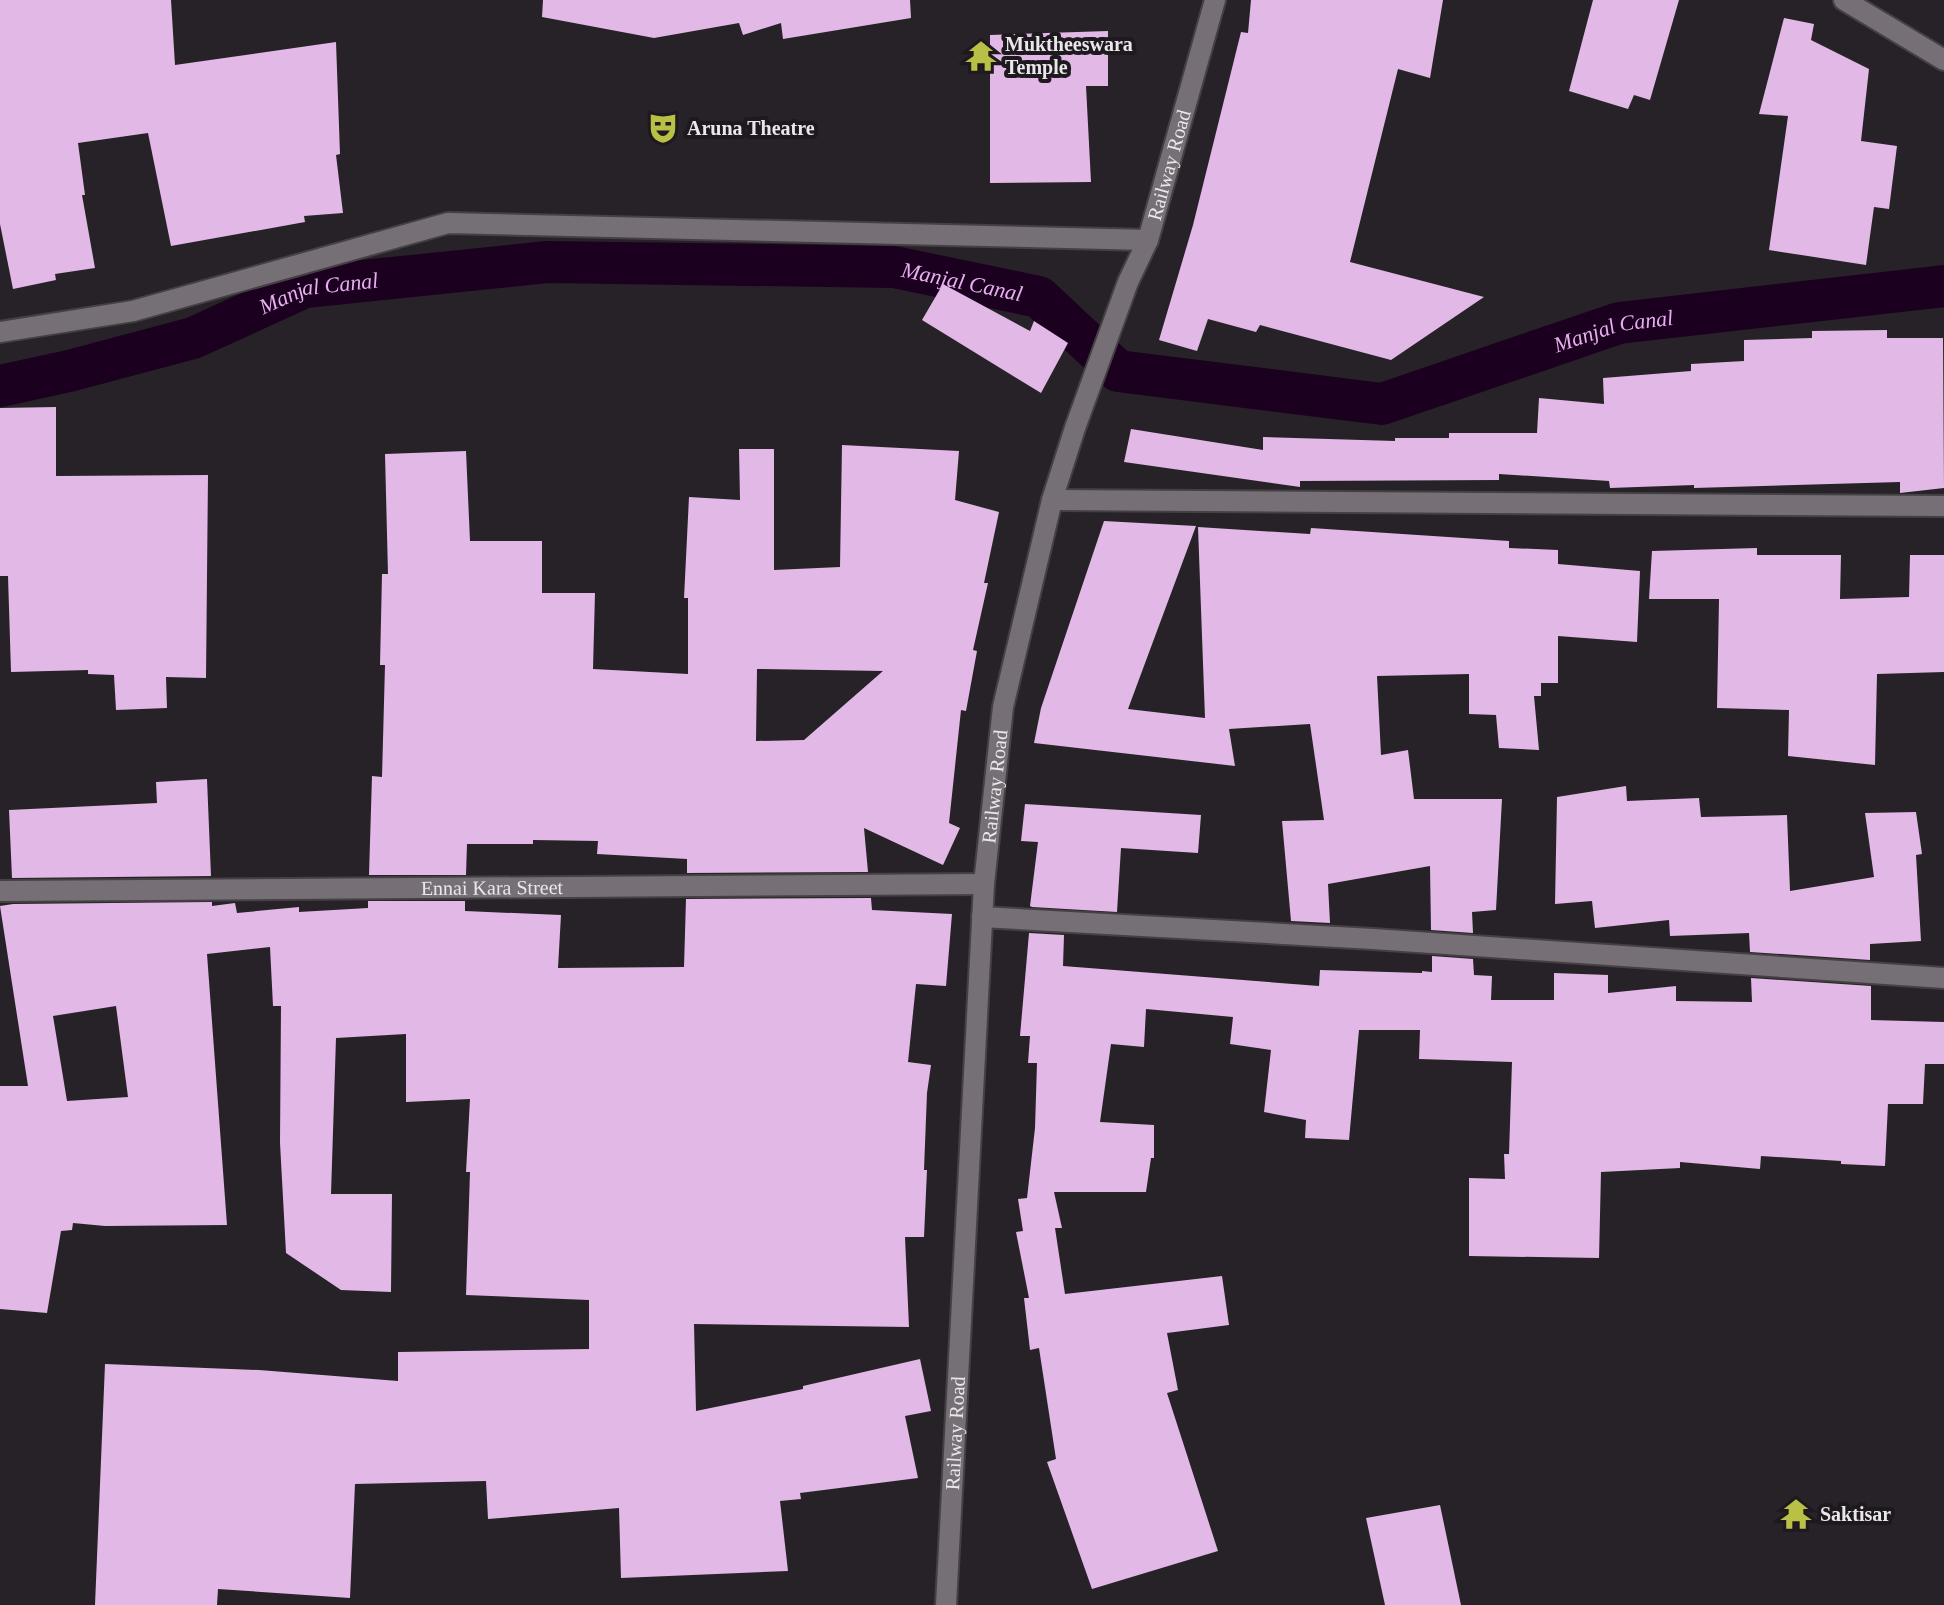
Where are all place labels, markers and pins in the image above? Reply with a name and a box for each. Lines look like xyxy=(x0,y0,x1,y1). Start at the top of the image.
place label: Muktheeswara Temple xyxy=(1005,33,1133,79)
temple icon: Muktheeswara Temple xyxy=(964,39,998,73)
theatre icon: Aruna Theatre xyxy=(646,111,680,145)
place label: Aruna Theatre xyxy=(687,117,815,139)
temple icon: Saktisar xyxy=(1779,1497,1813,1531)
place label: Saktisar xyxy=(1820,1503,1891,1525)

